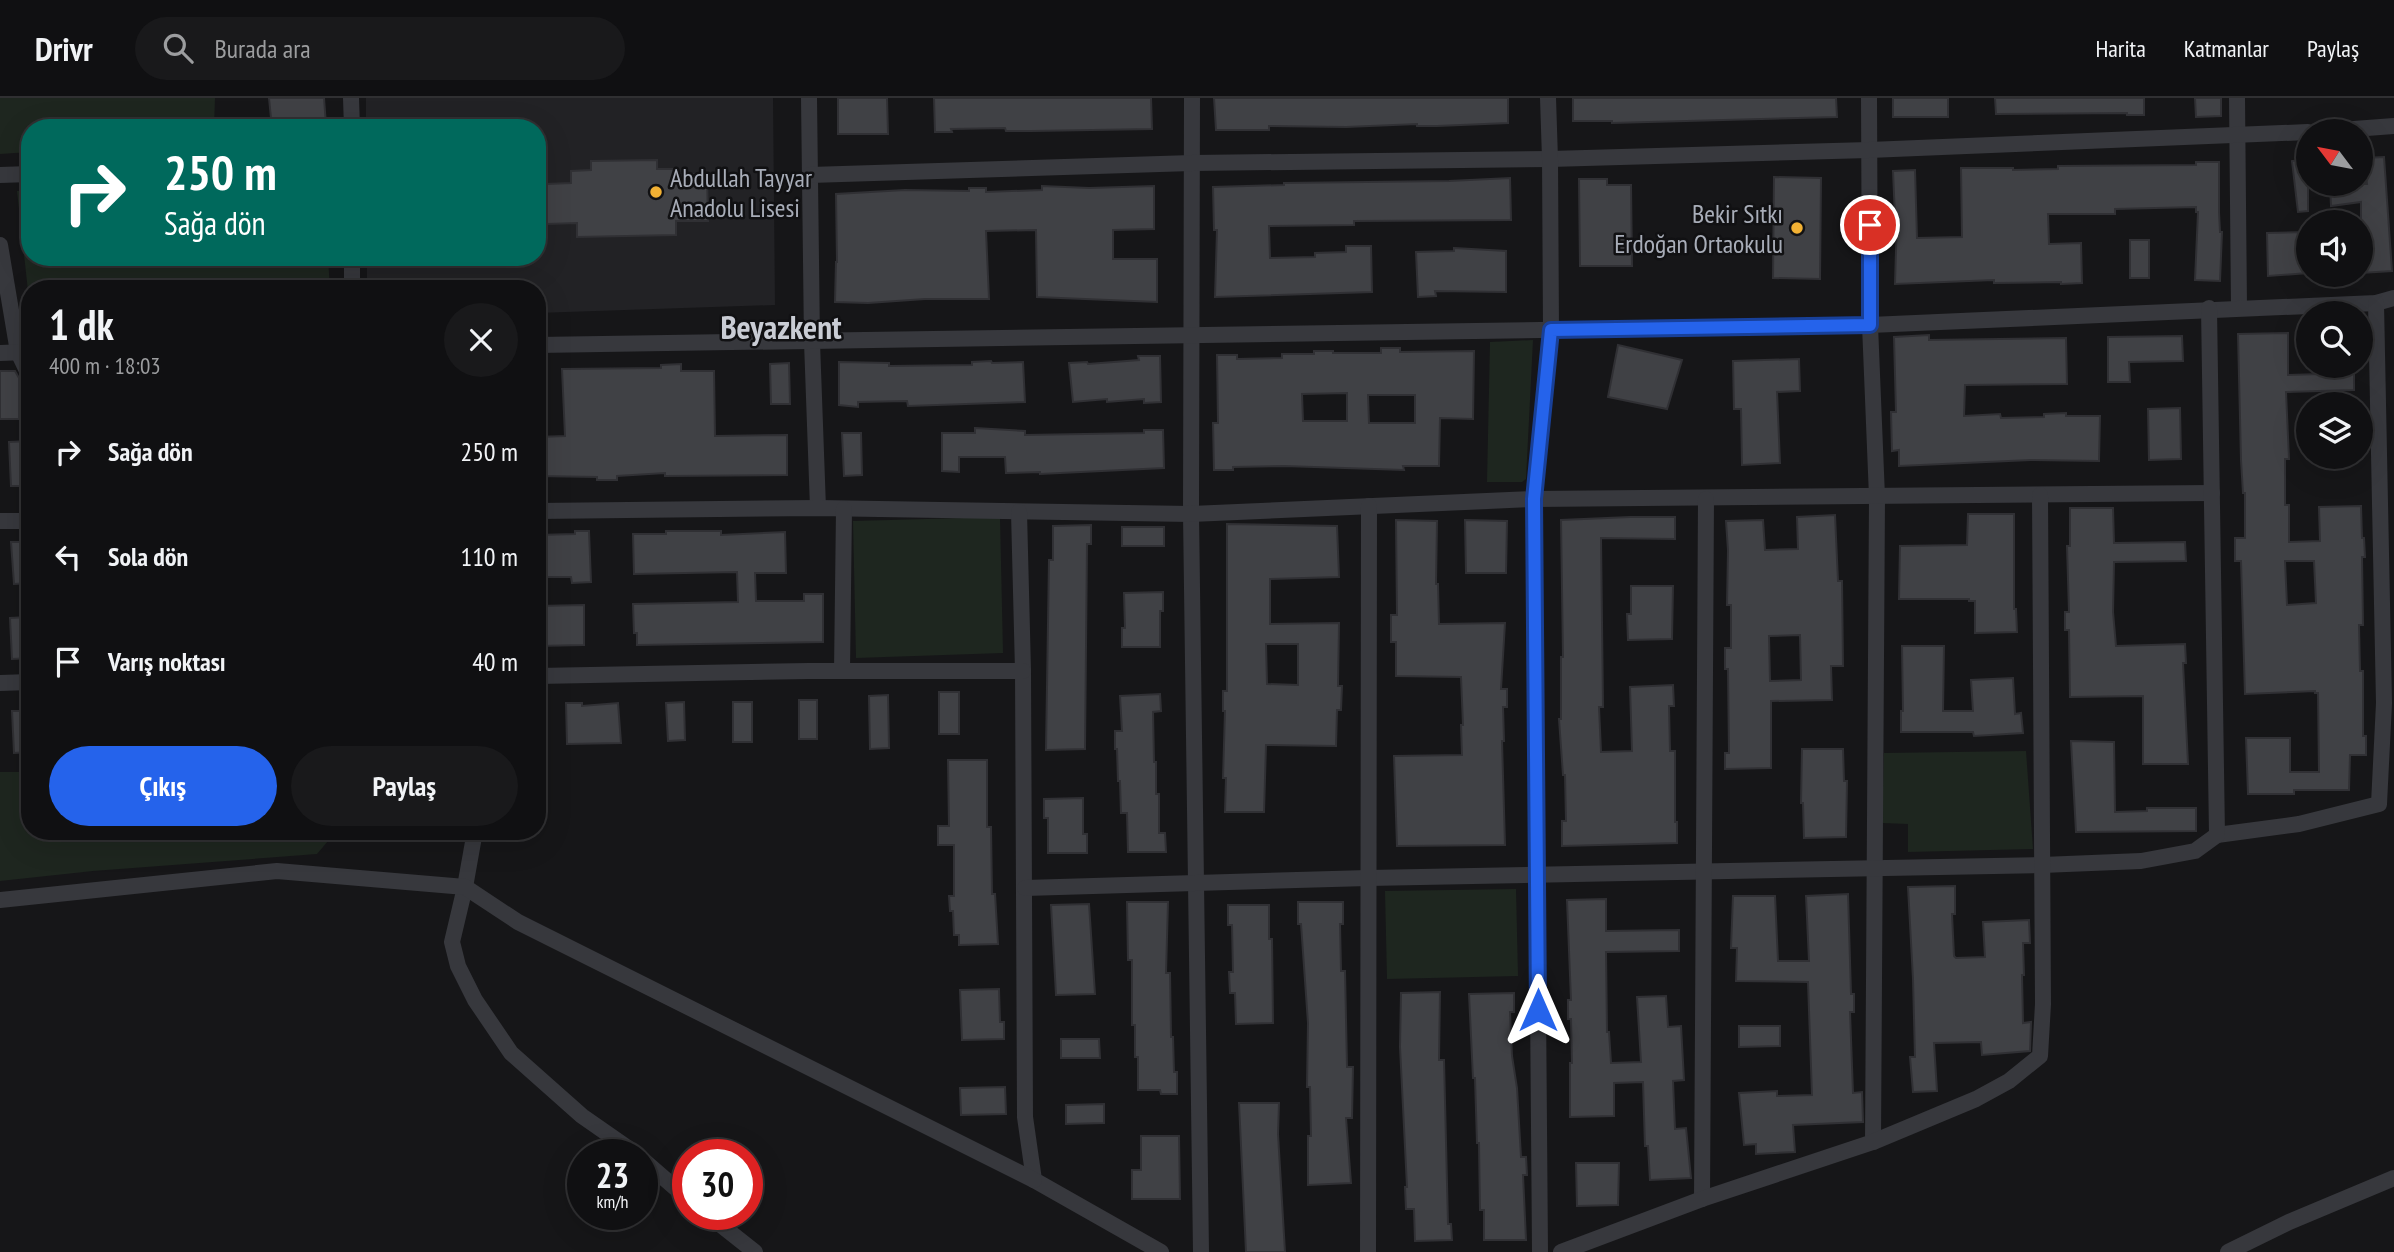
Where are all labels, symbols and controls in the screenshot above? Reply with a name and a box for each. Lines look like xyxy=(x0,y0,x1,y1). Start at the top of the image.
search box xyxy=(135,17,625,80)
text: Drivr xyxy=(35,27,93,70)
icon: search xyxy=(159,29,197,67)
text: Burada ara xyxy=(215,32,311,65)
text: Harita xyxy=(2095,33,2146,64)
text: Katmanlar xyxy=(2184,33,2269,64)
text: Paylaş xyxy=(2307,33,2359,64)
north arrow xyxy=(2296,119,2373,196)
map controls xyxy=(2296,119,2373,469)
text: 250 m xyxy=(164,140,277,204)
icon: right xyxy=(49,147,140,238)
place label: Abdullah Tayyar Anadolu Lisesi xyxy=(670,161,812,224)
marker: Abdullah Tayyar Anadolu Lisesi xyxy=(648,184,664,200)
pin xyxy=(1840,195,1900,255)
place label: Bekir Sıtkı Erdoğan Ortaokulu xyxy=(1614,197,1783,260)
text: Sağa dön xyxy=(164,202,266,244)
icon: arrive xyxy=(1851,206,1889,244)
button: sound xyxy=(2296,210,2373,287)
marker: Bekir Sıtkı Erdoğan Ortaokulu xyxy=(1789,220,1805,236)
text: 1 dk xyxy=(49,297,114,352)
button: search xyxy=(2296,301,2373,378)
button: close xyxy=(444,303,518,377)
district label: Beyazkent xyxy=(720,305,842,348)
text: 400 m · 18:03 xyxy=(49,351,161,380)
button: layers xyxy=(2296,392,2373,469)
icon: right xyxy=(49,433,87,471)
text: Sağa dön xyxy=(108,435,193,468)
text: 250 m xyxy=(460,435,518,468)
icon: left xyxy=(49,538,87,576)
text: Sola dön xyxy=(108,540,188,573)
text: 110 m xyxy=(460,540,518,573)
icon: arrive xyxy=(49,643,87,681)
text: Varış noktası xyxy=(108,645,226,678)
text: 40 m xyxy=(472,645,518,678)
button: Çıkış xyxy=(49,746,277,826)
button: Paylaş xyxy=(291,746,518,826)
position arrow xyxy=(1501,973,1575,1047)
speed limit sign: 30 xyxy=(672,1139,763,1230)
text: 23 xyxy=(596,1152,629,1198)
text: km/h xyxy=(597,1190,628,1213)

